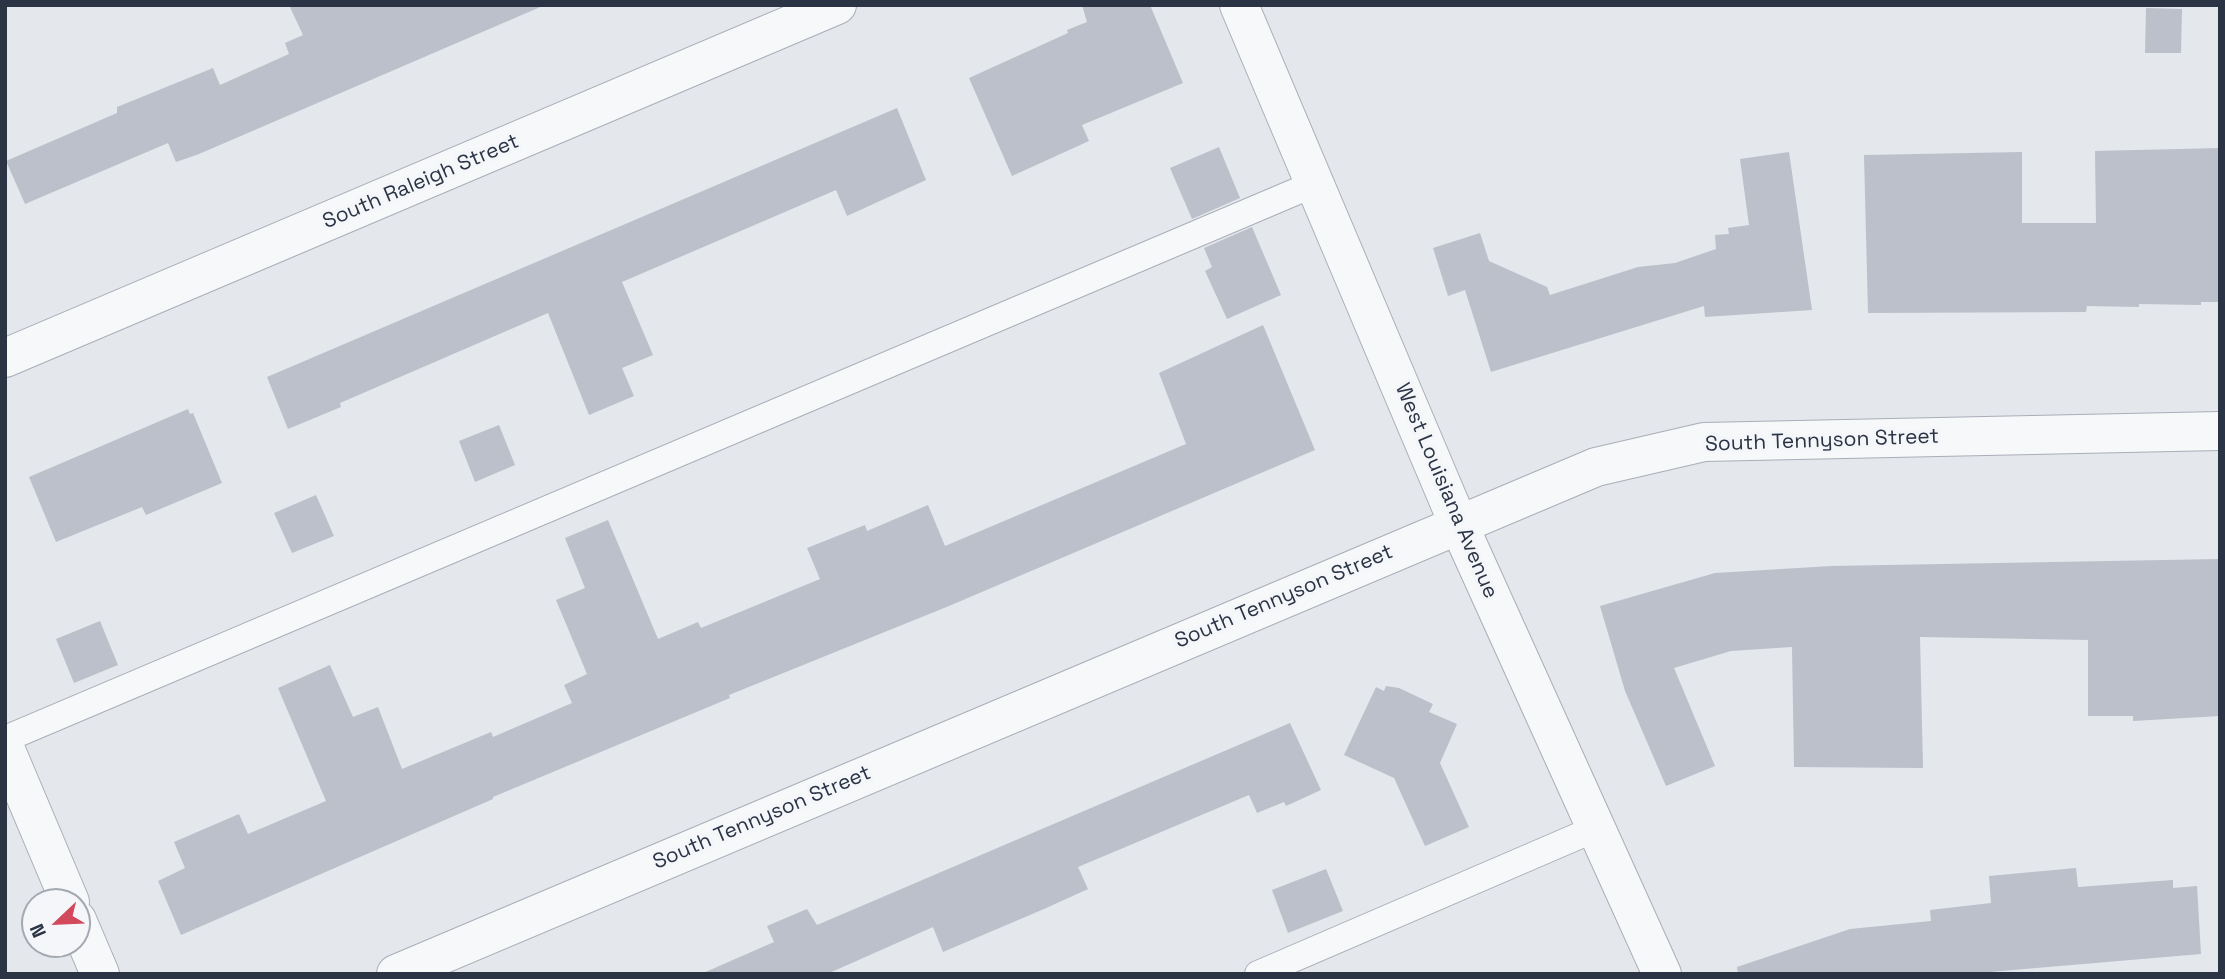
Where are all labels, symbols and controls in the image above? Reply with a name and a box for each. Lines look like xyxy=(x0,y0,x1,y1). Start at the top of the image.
street label: South Raleigh Street xyxy=(319,129,523,235)
street label: West Louisiana Avenue xyxy=(1389,379,1503,603)
street label: South Tennyson Street xyxy=(1705,424,1939,458)
street label: South Tennyson Street xyxy=(1171,540,1397,654)
street label: South Tennyson Street xyxy=(649,761,875,875)
north arrow xyxy=(21,888,91,958)
text: N xyxy=(24,920,52,941)

